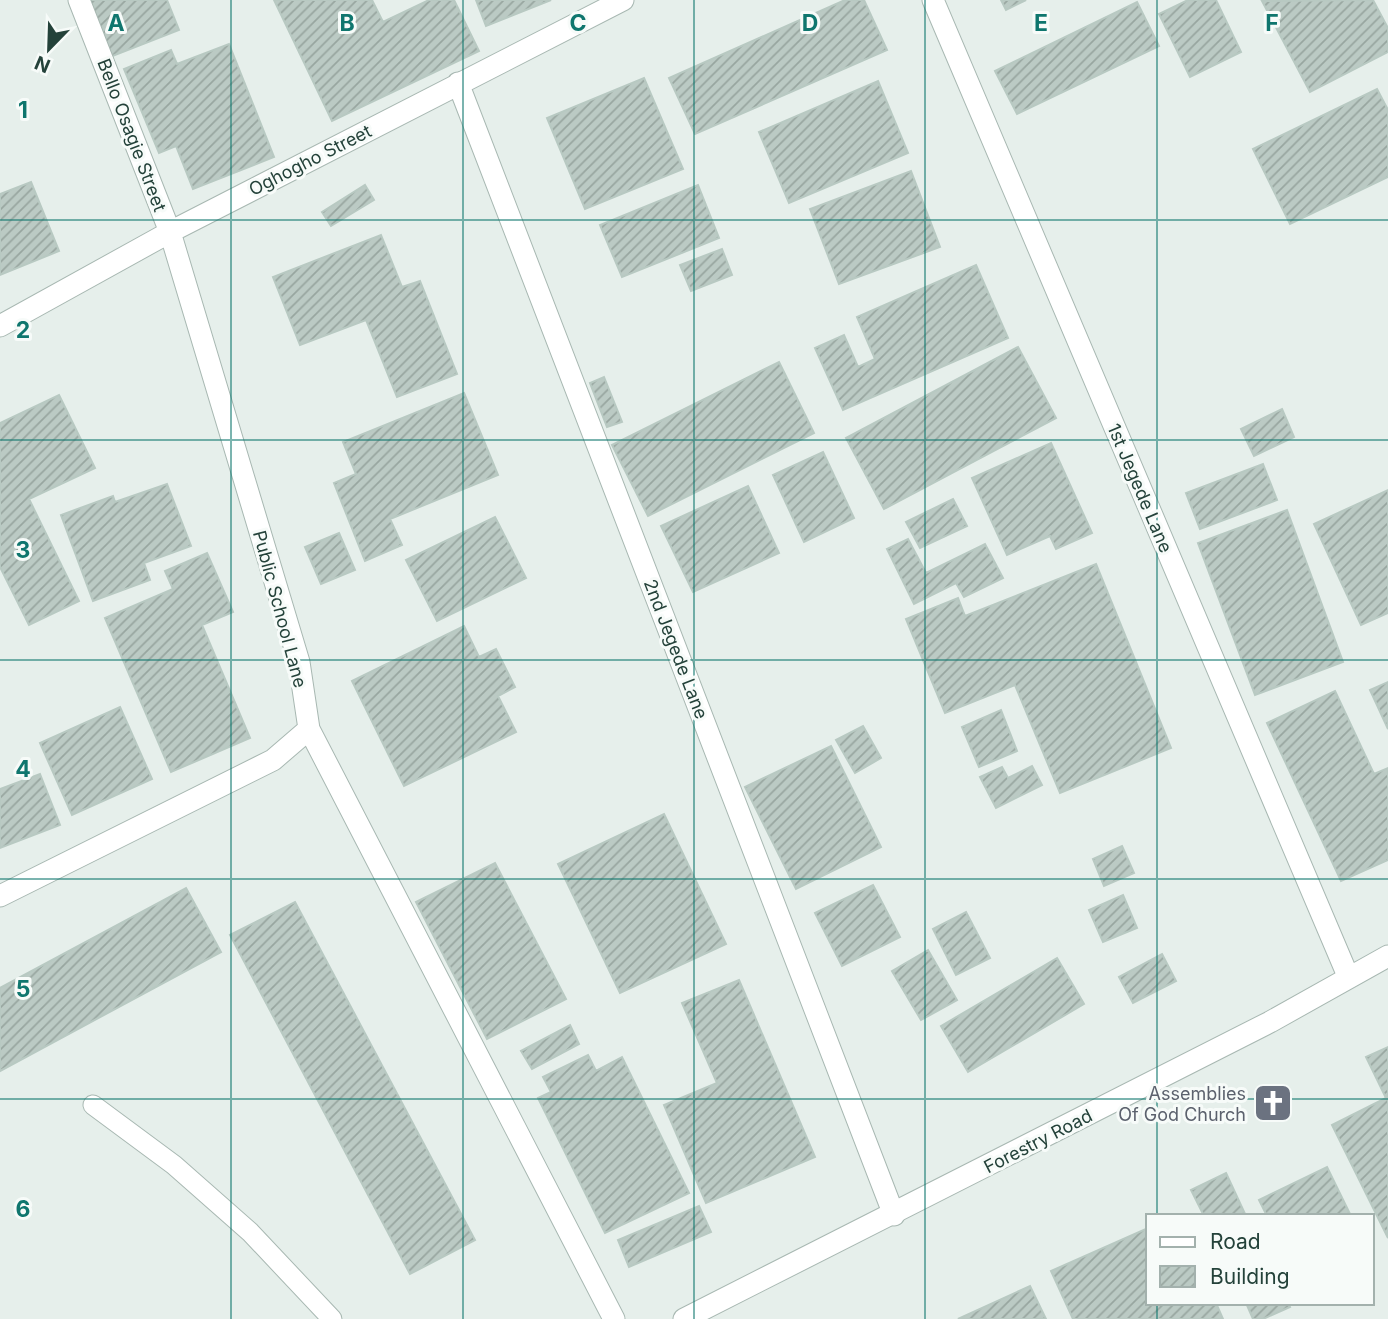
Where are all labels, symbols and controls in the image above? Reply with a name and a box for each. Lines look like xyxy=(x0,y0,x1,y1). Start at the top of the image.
text: A xyxy=(107,9,125,37)
text: B xyxy=(339,9,355,37)
text: C xyxy=(569,9,587,37)
text: D xyxy=(802,9,818,37)
text: E xyxy=(1034,9,1048,37)
text: F xyxy=(1265,9,1279,37)
north arrow xyxy=(14,14,84,84)
text: N xyxy=(31,51,54,78)
street label: Bello Osagie Street xyxy=(93,56,171,214)
text: 1 xyxy=(18,96,28,124)
street label: Oghogho Street xyxy=(245,120,375,200)
text: 2 xyxy=(16,316,30,344)
street label: 1st Jegede Lane xyxy=(1103,420,1177,556)
street label: Public School Lane xyxy=(249,528,311,690)
text: 3 xyxy=(16,536,30,564)
street label: 2nd Jegede Lane xyxy=(640,576,712,722)
text: 4 xyxy=(15,755,31,783)
text: 5 xyxy=(16,975,30,1003)
church icon: Assemblies Of God Church xyxy=(1252,1082,1294,1124)
place label: Assemblies Of God Church xyxy=(1118,1083,1246,1125)
street label: Forestry Road xyxy=(980,1105,1096,1177)
text: 6 xyxy=(16,1195,30,1223)
legend xyxy=(1146,1214,1374,1305)
text: Road xyxy=(1210,1229,1261,1254)
text: Building xyxy=(1210,1264,1290,1289)

